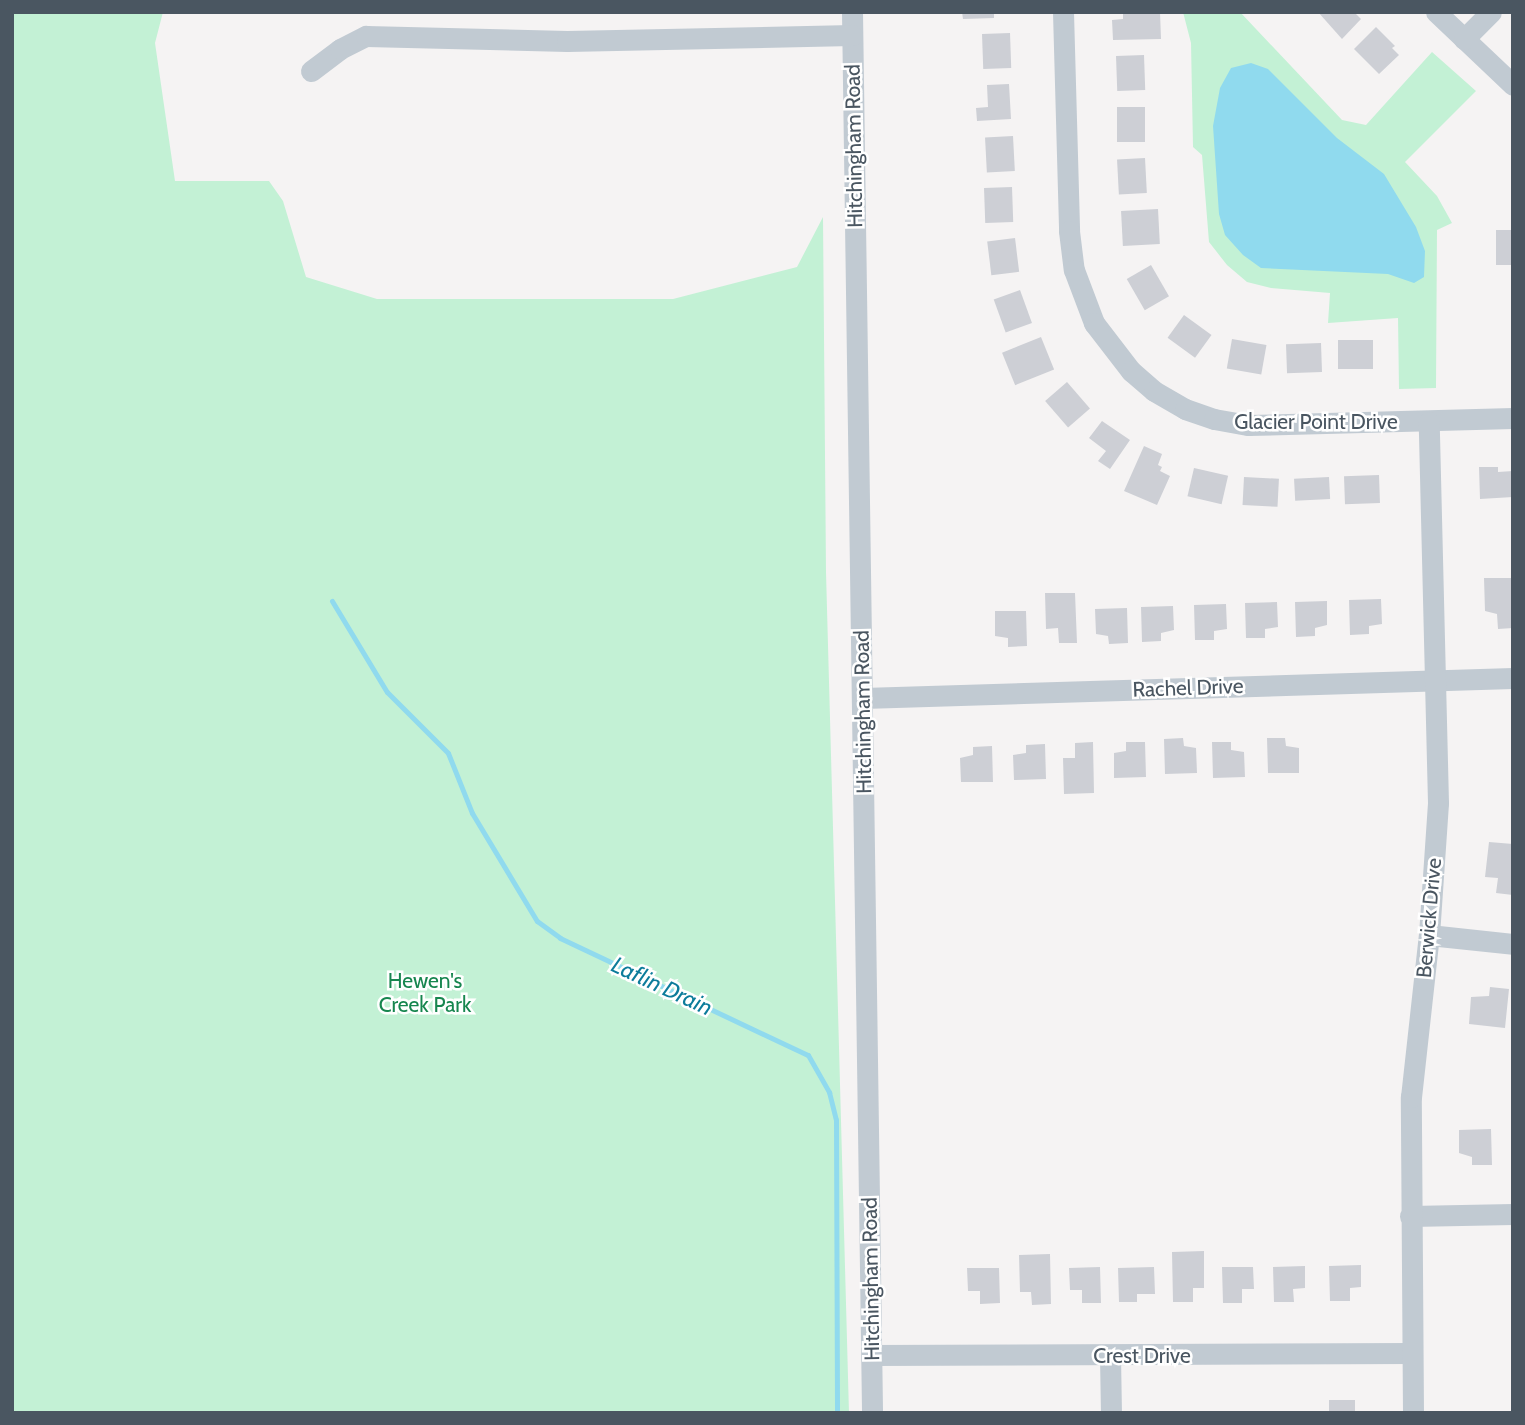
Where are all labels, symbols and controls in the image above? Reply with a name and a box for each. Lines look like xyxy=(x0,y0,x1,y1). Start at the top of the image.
street label: Hitchingham Road xyxy=(840,64,868,228)
street label: Glacier Point Drive xyxy=(1234,409,1398,435)
street label: Hitchingham Road xyxy=(849,630,877,794)
street label: Rachel Drive xyxy=(1132,673,1244,703)
street label: Berwick Drive xyxy=(1411,857,1447,979)
water label: Laflin Drain xyxy=(607,951,717,1021)
park label: Hewen's Creek Park xyxy=(379,968,471,1018)
street label: Hitchingham Road xyxy=(857,1197,885,1361)
street label: Crest Drive xyxy=(1093,1343,1191,1369)

